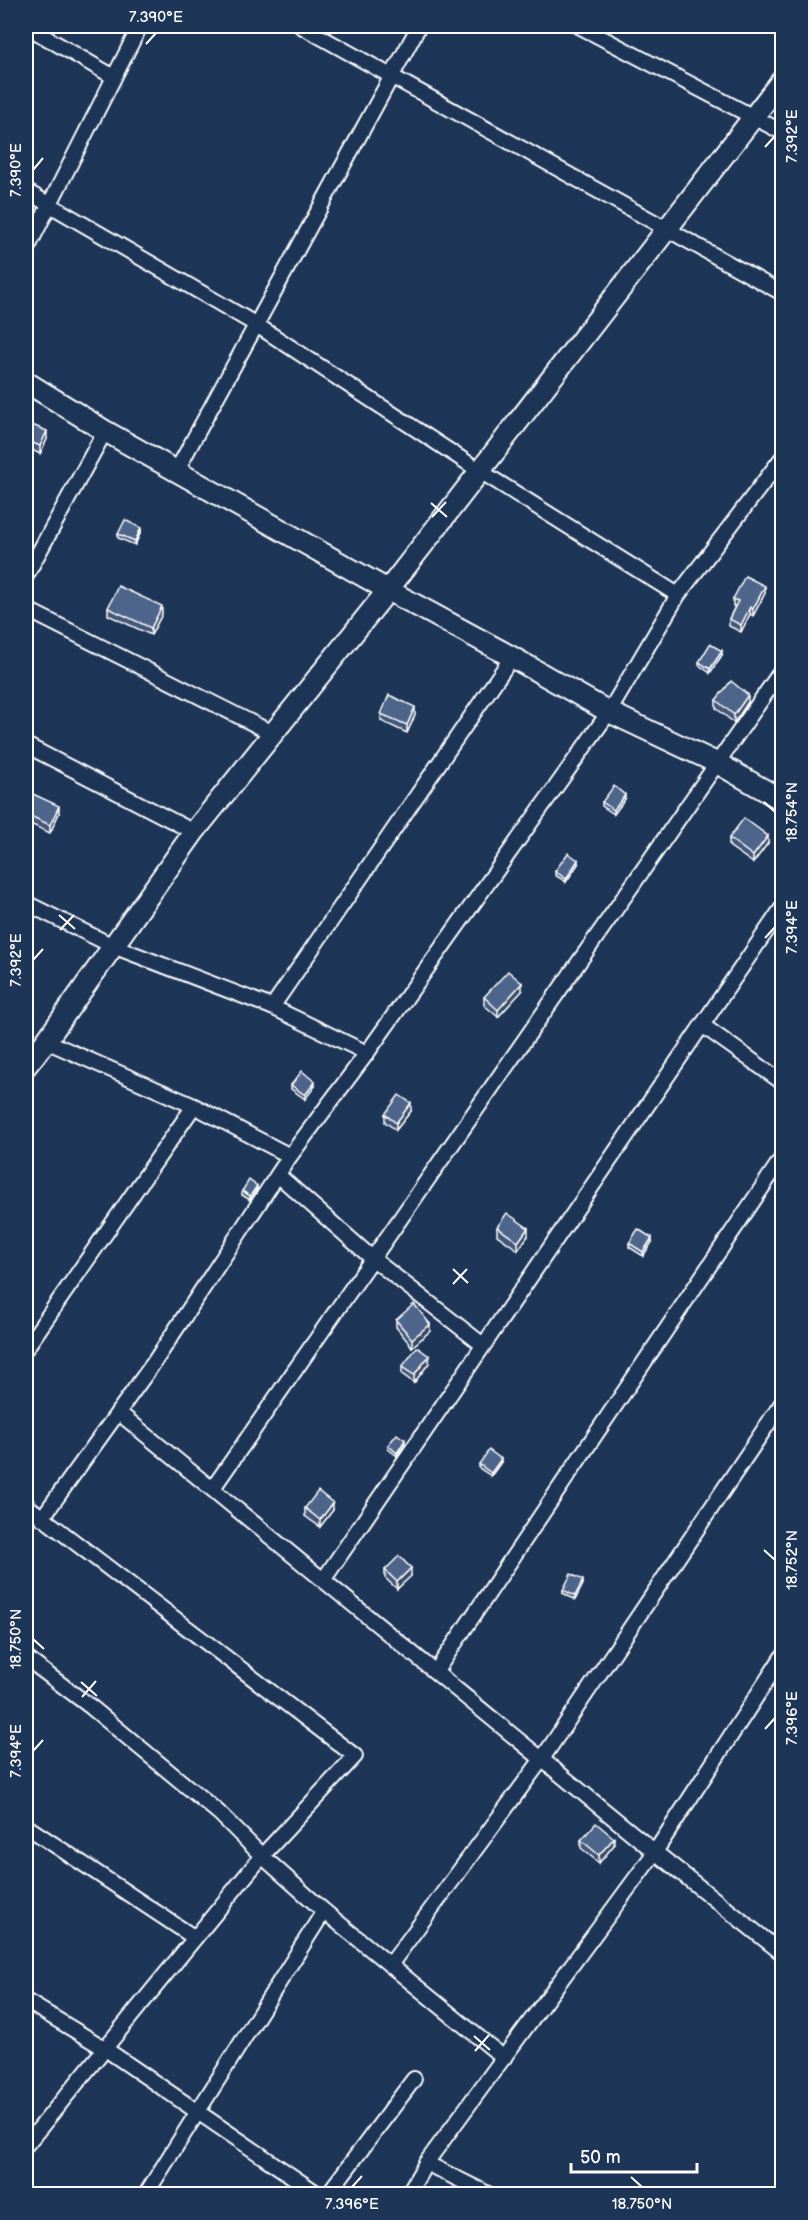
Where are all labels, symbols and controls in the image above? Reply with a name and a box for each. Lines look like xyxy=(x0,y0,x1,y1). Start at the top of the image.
text: 7.390°E xyxy=(129,8,183,27)
text: 7.392°E xyxy=(783,109,802,163)
text: 7.390°E xyxy=(7,143,26,197)
text: 18.754°N xyxy=(783,782,802,842)
text: 7.394°E xyxy=(783,900,802,954)
text: 7.392°E xyxy=(7,933,26,987)
text: 18.752°N xyxy=(783,1530,802,1590)
text: 18.750°N xyxy=(7,1609,26,1669)
text: 7.396°E xyxy=(783,1691,802,1745)
text: 7.394°E xyxy=(7,1724,26,1778)
scale bar xyxy=(571,2136,697,2174)
text: 50 m xyxy=(580,2147,621,2168)
text: 7.396°E xyxy=(325,2195,379,2214)
text: 18.750°N xyxy=(612,2195,672,2214)

